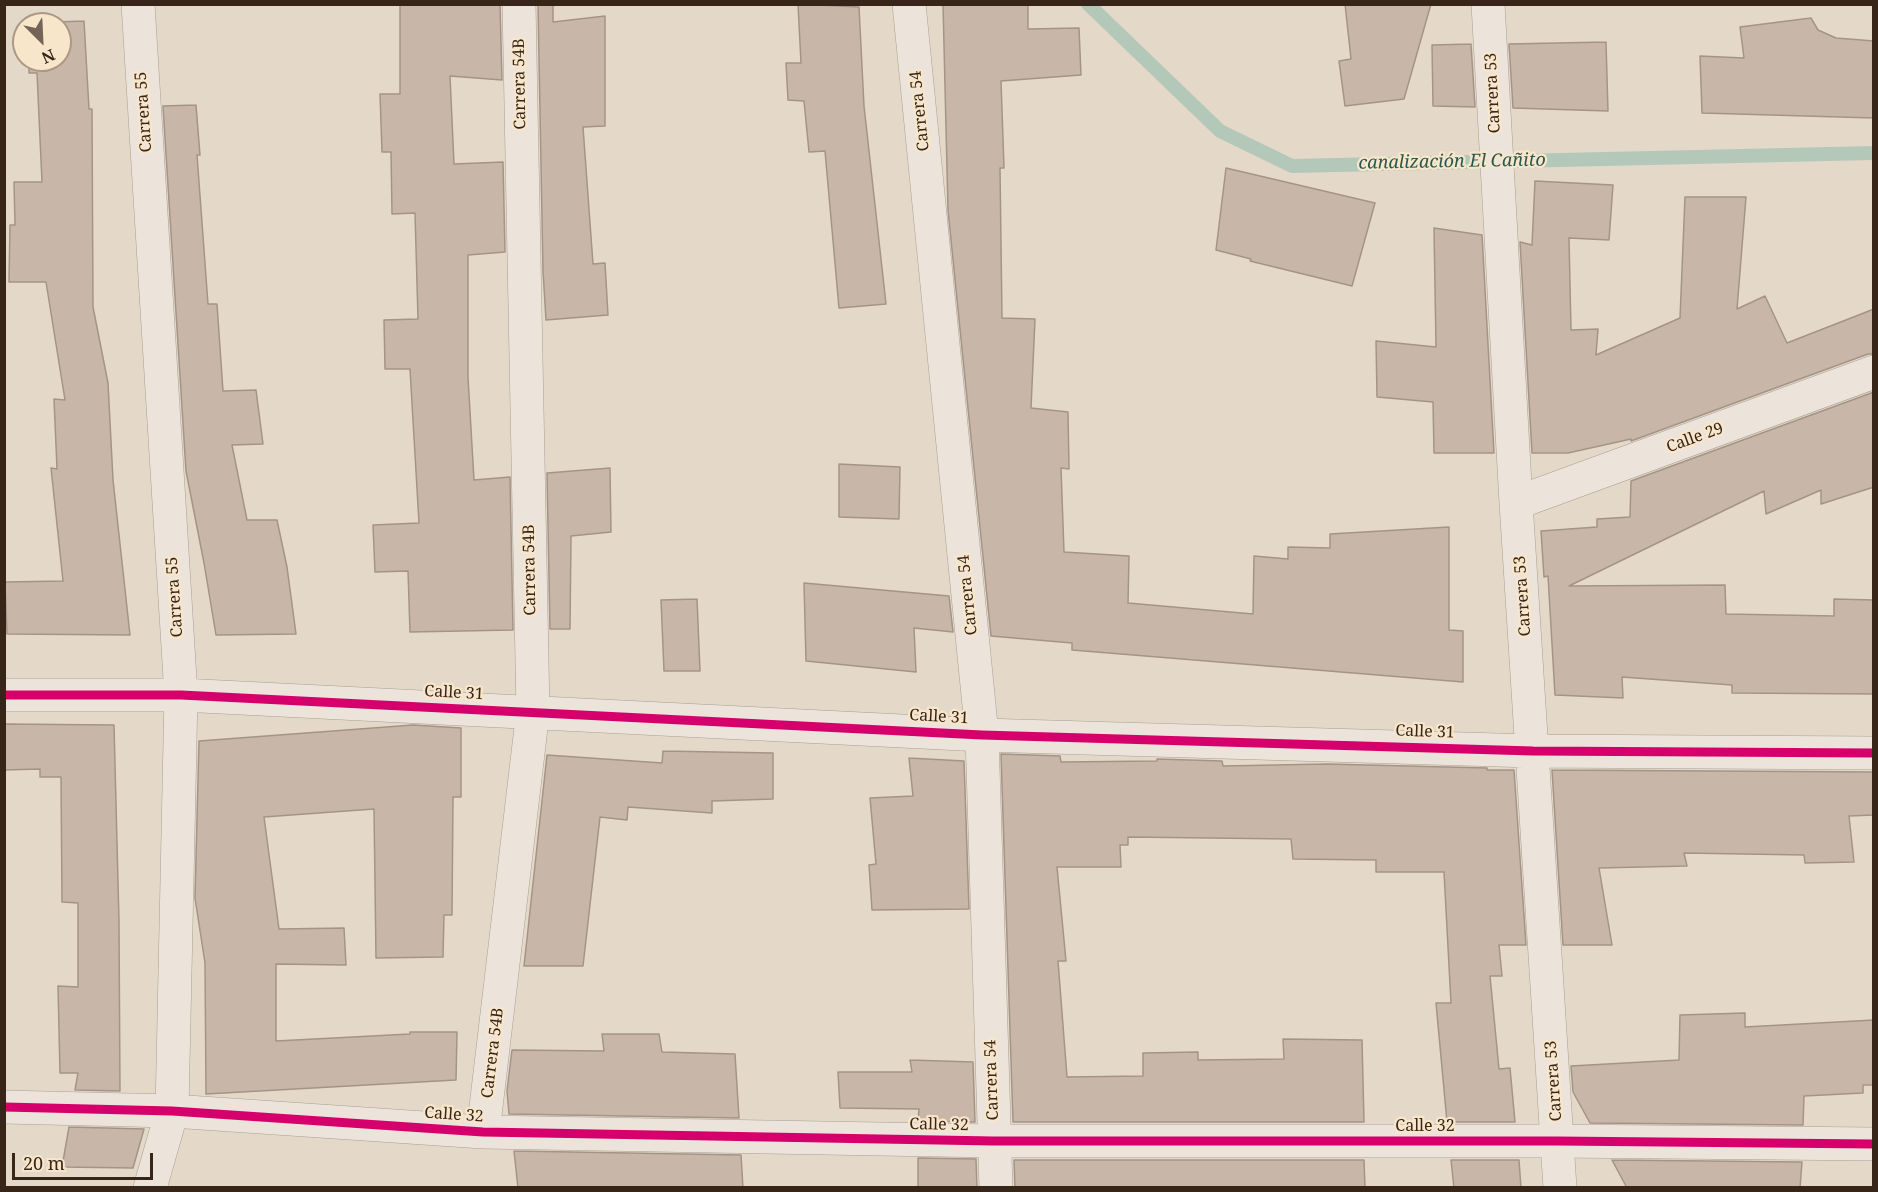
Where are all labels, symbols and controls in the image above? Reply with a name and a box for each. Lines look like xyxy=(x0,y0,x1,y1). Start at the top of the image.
north arrow xyxy=(12,12,72,72)
street label: Carrera 54B xyxy=(510,38,530,130)
text: N xyxy=(38,44,59,69)
street label: Carrera 53 xyxy=(1481,52,1505,134)
street label: Carrera 54 xyxy=(906,70,934,152)
street label: Carrera 55 xyxy=(132,71,156,153)
water label: canalización El Cañito xyxy=(1358,150,1546,174)
street label: Calle 29 xyxy=(1664,419,1726,457)
street label: Carrera 54B xyxy=(520,524,540,616)
street label: Carrera 54 xyxy=(954,554,982,636)
street label: Carrera 53 xyxy=(1511,555,1535,637)
street label: Carrera 55 xyxy=(163,556,187,638)
street label: Calle 31 xyxy=(424,682,484,704)
street label: Calle 31 xyxy=(909,706,969,728)
street label: Calle 31 xyxy=(1395,721,1455,743)
street label: Carrera 54B xyxy=(478,1007,508,1099)
street label: Carrera 54 xyxy=(981,1039,1003,1121)
street label: Carrera 53 xyxy=(1542,1040,1566,1122)
street label: Calle 32 xyxy=(424,1103,484,1127)
street label: Calle 32 xyxy=(909,1115,969,1135)
street label: Calle 32 xyxy=(1395,1116,1455,1136)
scale bar xyxy=(15,1141,156,1179)
text: 20 m xyxy=(23,1151,65,1175)

